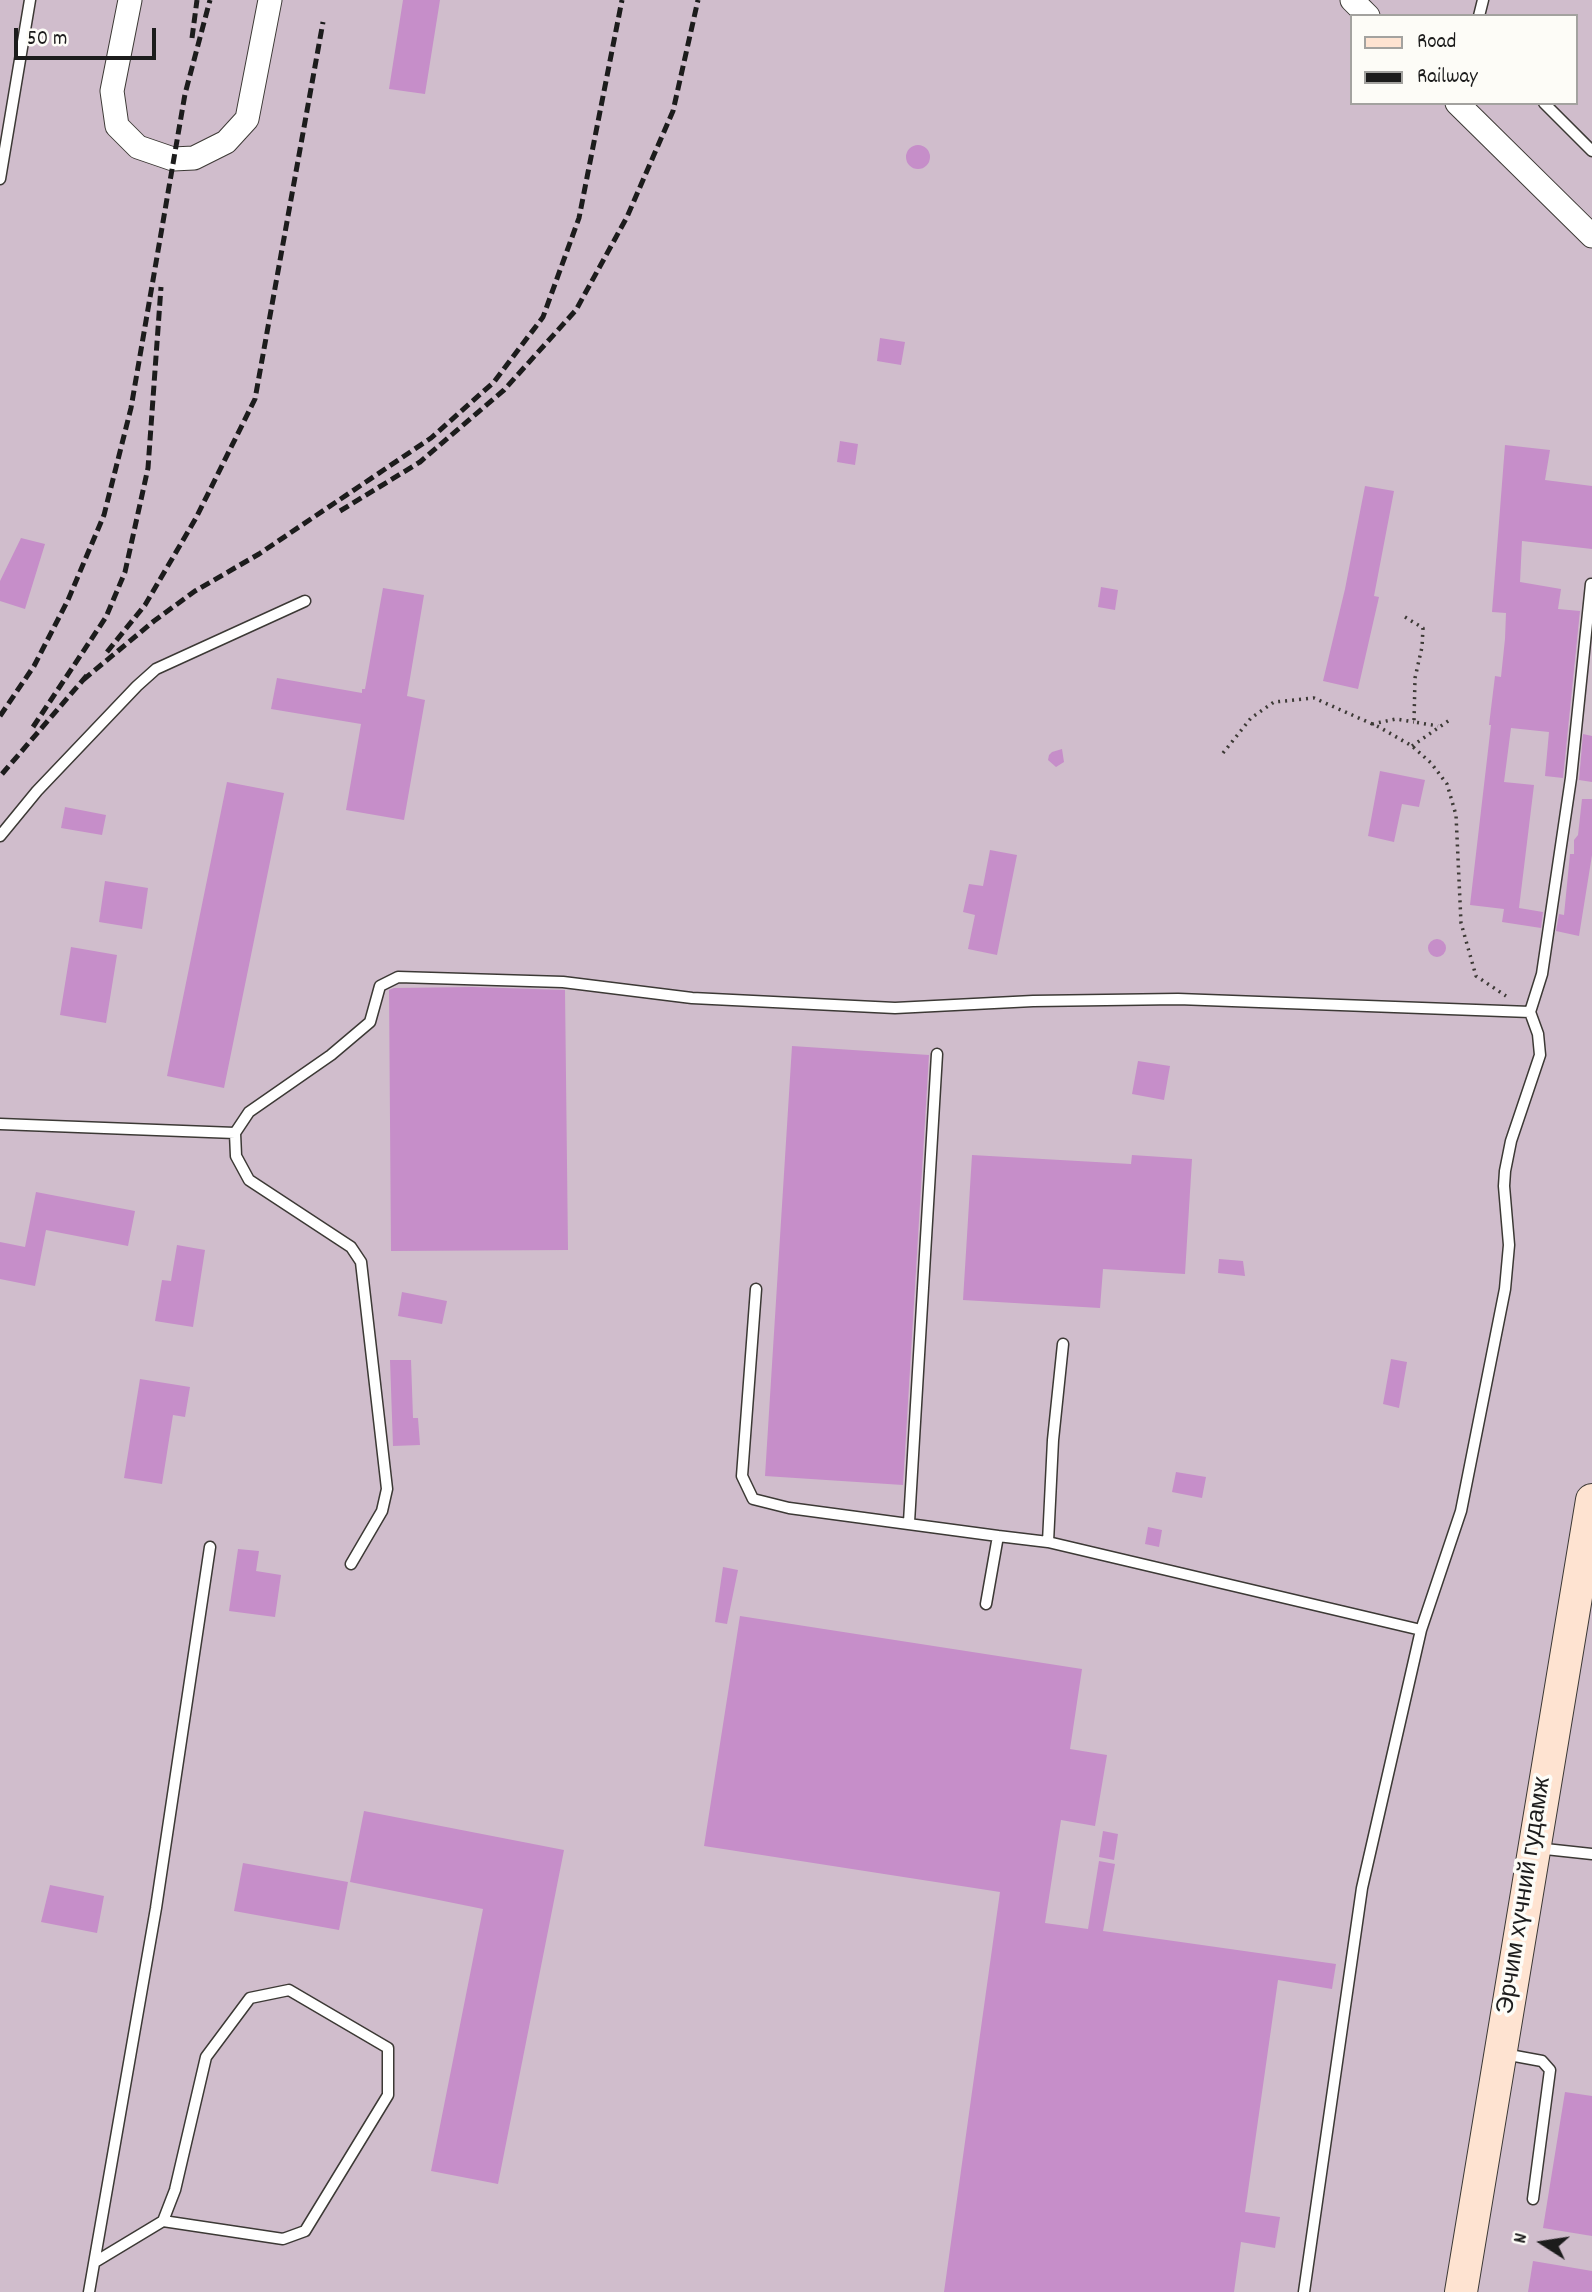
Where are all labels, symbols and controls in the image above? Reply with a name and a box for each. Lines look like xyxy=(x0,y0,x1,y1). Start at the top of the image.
scale bar xyxy=(18,14,159,58)
legend xyxy=(1350,14,1578,105)
text: 50 m xyxy=(27,25,67,55)
text: Road xyxy=(1417,28,1456,58)
text: Railway xyxy=(1417,63,1478,93)
street label: Эрчим хүчний гудамж xyxy=(1494,1775,1560,2017)
north arrow xyxy=(1508,2208,1578,2278)
text: N xyxy=(1508,2231,1536,2246)

